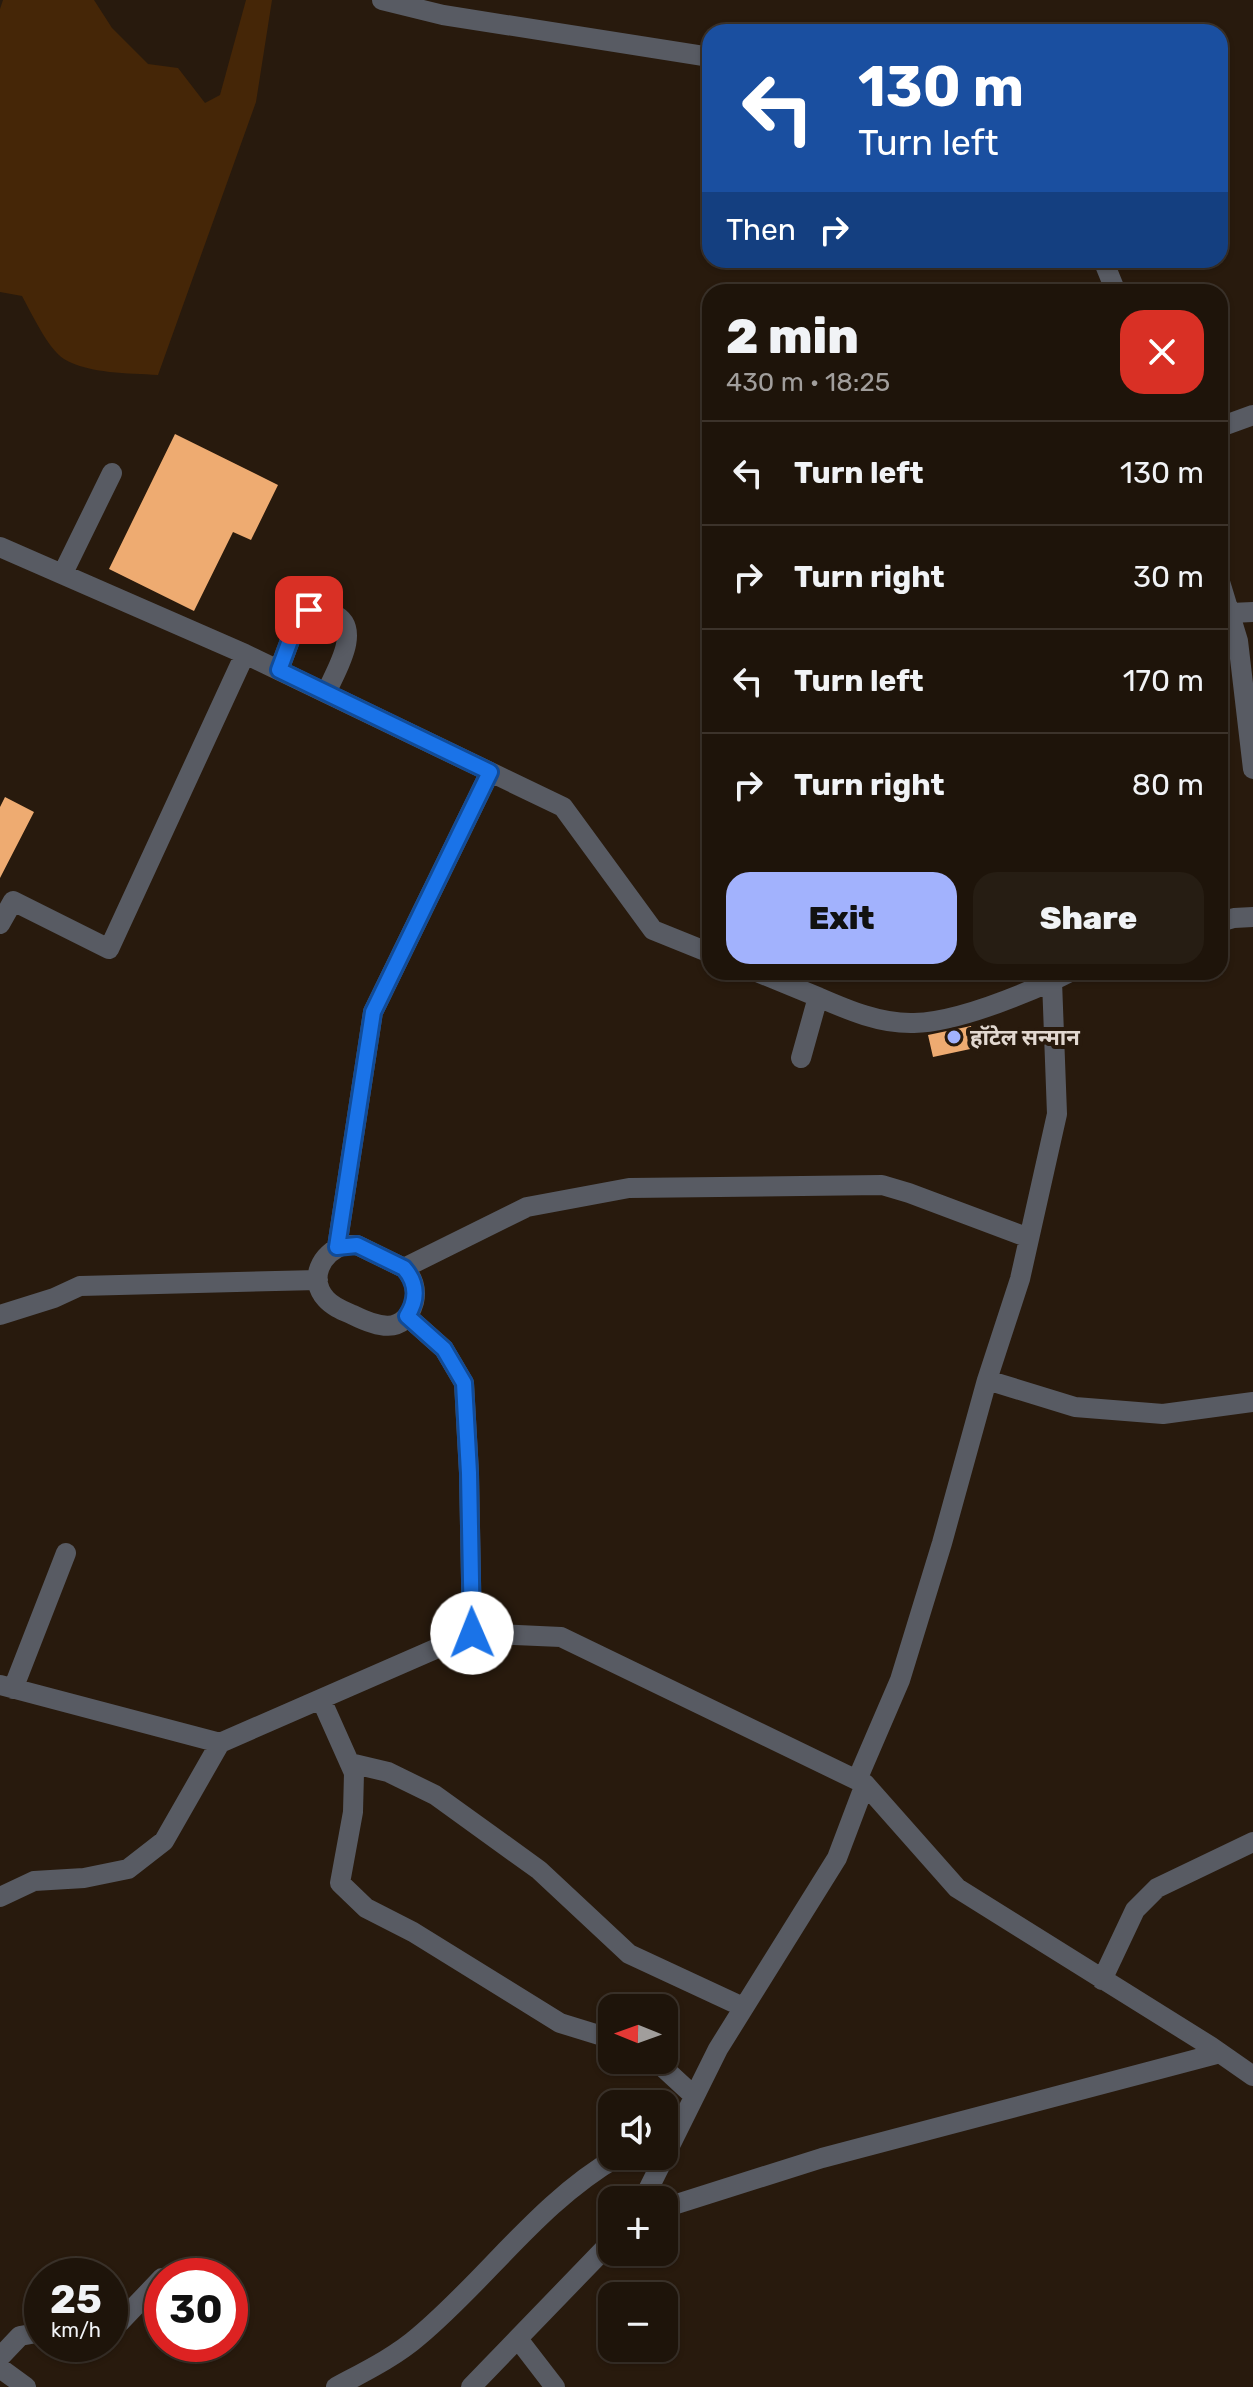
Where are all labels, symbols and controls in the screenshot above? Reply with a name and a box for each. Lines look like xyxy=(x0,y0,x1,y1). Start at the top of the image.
text: 130 m xyxy=(858,54,1024,120)
icon: left xyxy=(726,56,830,160)
text: Turn left xyxy=(858,121,999,164)
icon: right xyxy=(812,208,856,252)
text: Then xyxy=(726,212,796,248)
text: 2 min xyxy=(726,308,859,365)
button: close xyxy=(1120,310,1204,394)
text: 430 m · 18:25 xyxy=(726,367,890,398)
icon: left xyxy=(726,451,770,495)
text: Turn left xyxy=(794,455,924,491)
text: 130 m xyxy=(1120,455,1204,491)
icon: right xyxy=(726,555,770,599)
text: Turn right xyxy=(794,559,945,595)
text: 30 m xyxy=(1133,559,1204,595)
pin xyxy=(275,576,343,644)
icon: arrive xyxy=(287,588,331,632)
icon: left xyxy=(726,659,770,703)
text: Turn left xyxy=(794,663,924,699)
text: 170 m xyxy=(1123,663,1204,699)
icon: right xyxy=(726,763,770,807)
text: Turn right xyxy=(794,767,945,803)
text: 80 m xyxy=(1132,767,1204,803)
button: Exit xyxy=(726,872,957,964)
button: Share xyxy=(973,872,1204,964)
place label: हॉटेल सन्मान xyxy=(970,1024,1080,1051)
marker: हॉटेल सन्मान xyxy=(945,1028,963,1046)
position arrow xyxy=(430,1591,514,1675)
north arrow xyxy=(598,1994,678,2074)
map controls xyxy=(598,1994,678,2362)
button: sound xyxy=(598,2090,678,2170)
button: + xyxy=(598,2186,678,2266)
speed limit sign: 30 xyxy=(144,2258,248,2362)
text: 25 xyxy=(50,2276,102,2323)
button: − xyxy=(598,2282,678,2362)
text: km/h xyxy=(51,2318,101,2342)

